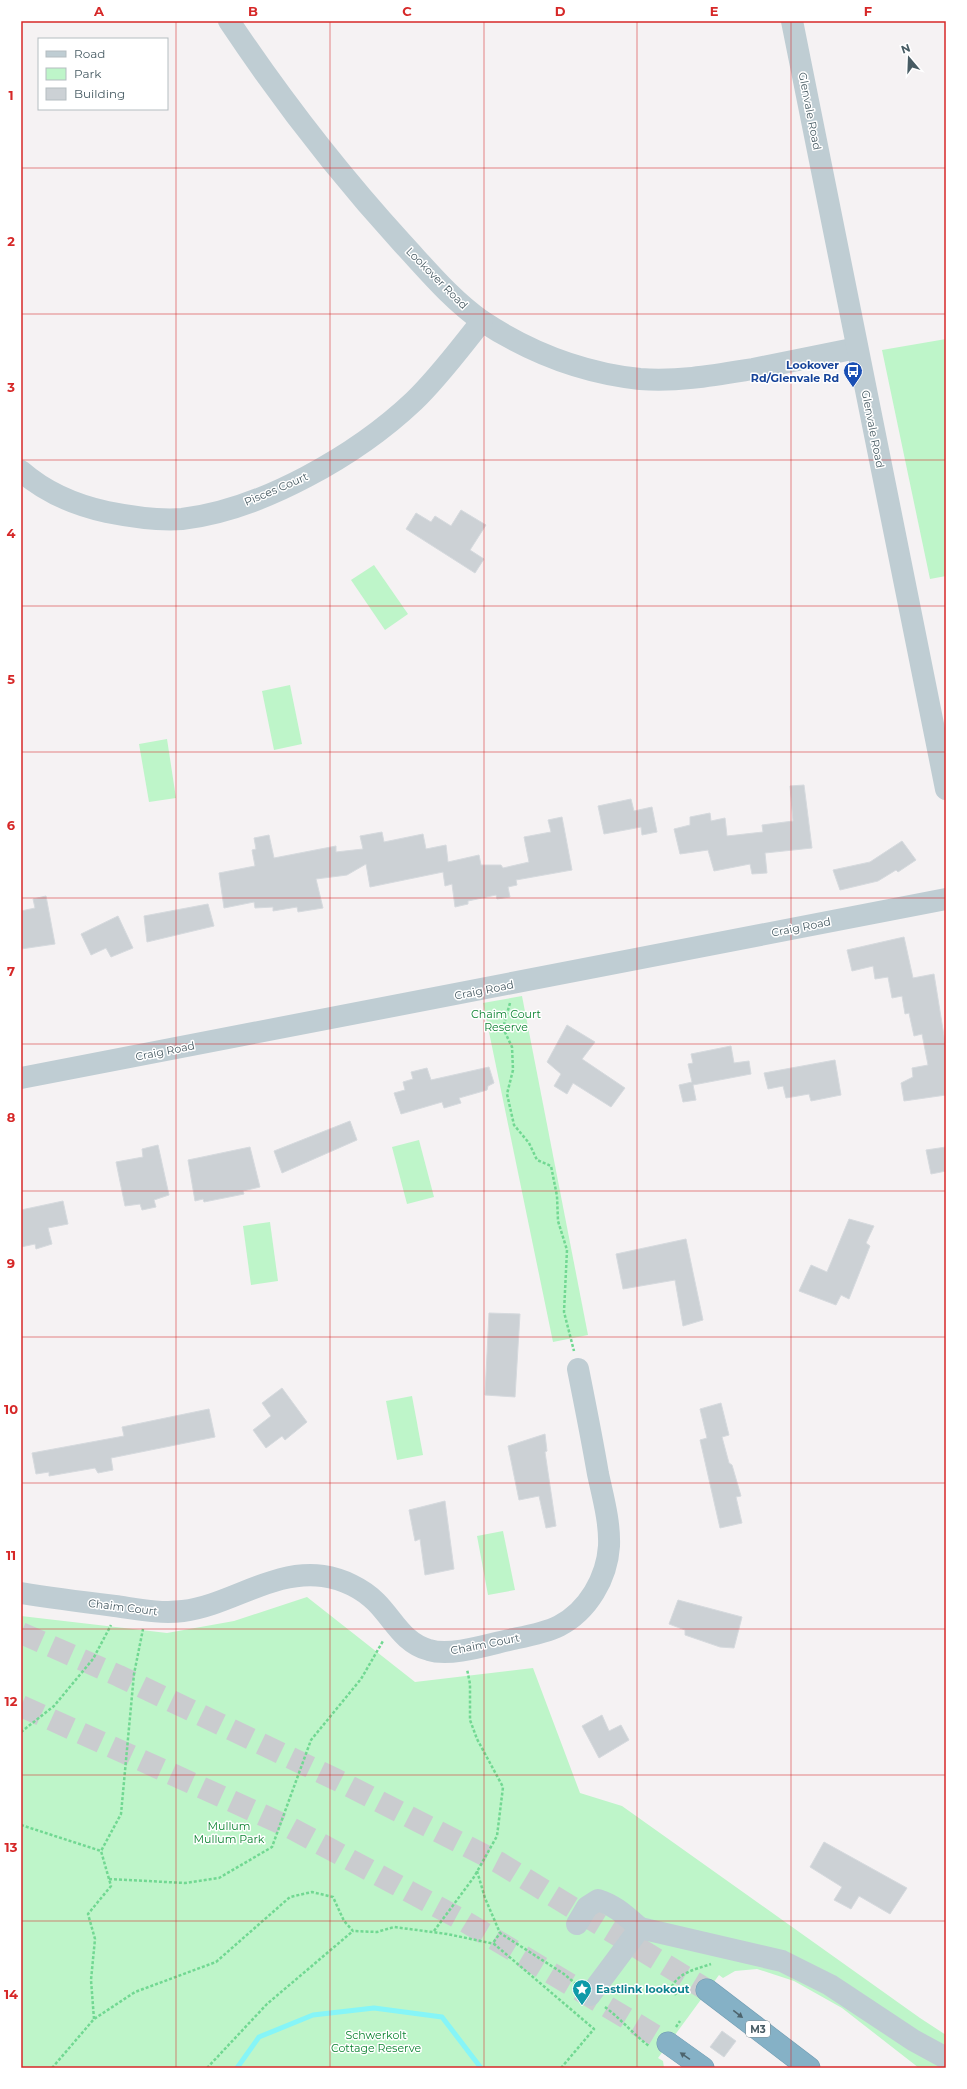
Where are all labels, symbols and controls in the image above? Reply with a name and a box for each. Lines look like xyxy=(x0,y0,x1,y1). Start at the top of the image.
text: A xyxy=(93,3,105,19)
text: B xyxy=(248,3,258,19)
text: C xyxy=(402,3,412,19)
text: D xyxy=(555,3,566,19)
text: E xyxy=(710,3,719,19)
text: F xyxy=(864,3,872,19)
legend xyxy=(38,38,168,110)
north arrow xyxy=(889,38,929,78)
text: N xyxy=(899,40,912,57)
text: Road xyxy=(74,46,105,61)
text: Park xyxy=(74,66,102,81)
street label: Glenvale Road xyxy=(796,71,824,151)
text: Building xyxy=(74,86,125,101)
text: 1 xyxy=(8,87,14,103)
text: 2 xyxy=(7,233,15,249)
street label: Lookover Road xyxy=(403,244,471,312)
place label: Lookover Rd/Glenvale Rd xyxy=(751,358,839,385)
bus stop icon: Lookover Rd/Glenvale Rd xyxy=(842,360,864,388)
text: 3 xyxy=(6,379,15,395)
street label: Glenvale Road xyxy=(859,389,887,469)
street label: Pisces Court xyxy=(242,469,311,509)
text: 4 xyxy=(7,525,16,541)
text: 5 xyxy=(7,671,15,687)
text: 6 xyxy=(7,817,16,833)
street label: Craig Road xyxy=(770,914,832,940)
text: 7 xyxy=(7,963,15,979)
street label: Craig Road xyxy=(453,977,515,1003)
park label: Chaim Court Reserve xyxy=(471,1007,542,1034)
street label: Craig Road xyxy=(134,1038,196,1064)
text: 8 xyxy=(7,1109,16,1125)
text: 9 xyxy=(7,1255,15,1271)
text: 10 xyxy=(4,1401,18,1417)
text: 11 xyxy=(6,1547,16,1563)
street label: Chaim Court xyxy=(87,1596,159,1618)
street label: Chaim Court xyxy=(449,1630,521,1658)
text: 12 xyxy=(5,1693,18,1709)
park label: Mullum Mullum Park xyxy=(194,1819,265,1846)
text: 13 xyxy=(5,1839,18,1855)
place icon: Eastlink lookout xyxy=(571,1978,593,2006)
place label: Eastlink lookout xyxy=(596,1982,690,1996)
text: 14 xyxy=(4,1986,18,2002)
one-way arrow xyxy=(733,2009,744,2018)
road number: M3 xyxy=(746,2021,770,2037)
park label: Schwerkolt Cottage Reserve xyxy=(331,2028,421,2055)
one-way arrow xyxy=(680,2052,691,2060)

